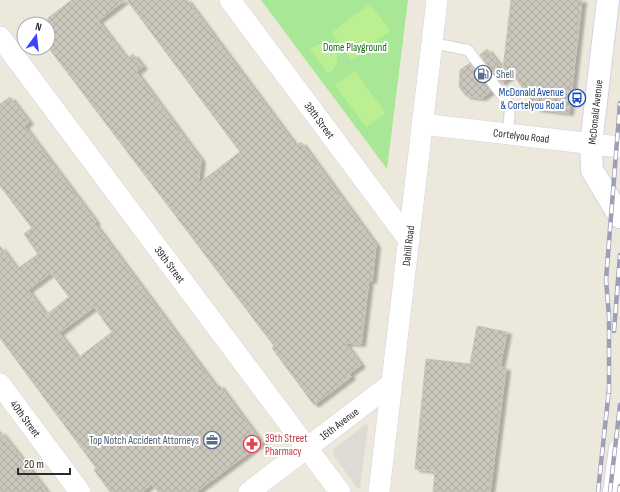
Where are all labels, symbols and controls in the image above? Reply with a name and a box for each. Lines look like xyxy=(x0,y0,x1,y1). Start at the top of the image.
north arrow xyxy=(16,16,56,56)
text: N xyxy=(34,20,43,34)
park label: Dome Playground xyxy=(323,41,387,54)
fuel station icon: Shell xyxy=(473,64,493,84)
place label: Shell xyxy=(496,68,514,81)
street label: McDonald Avenue xyxy=(586,79,605,145)
place label: McDonald Avenue & Cortelyou Road xyxy=(499,86,564,112)
bus stop icon: McDonald Avenue & Cortelyou Road xyxy=(567,88,587,108)
street label: 38th Street xyxy=(301,100,338,142)
street label: Cortelyou Road xyxy=(493,126,550,146)
street label: Dahill Road xyxy=(400,224,417,267)
street label: 39th Street xyxy=(152,244,188,286)
street label: 40th Street xyxy=(7,398,43,440)
street label: 16th Avenue xyxy=(317,405,361,443)
office icon: Top Notch Accident Attorneys xyxy=(202,430,222,450)
place label: 39th Street Pharmacy xyxy=(265,432,308,458)
place label: Top Notch Accident Attorneys xyxy=(89,434,199,447)
pharmacy icon: 39th Street Pharmacy xyxy=(242,434,262,454)
scale bar xyxy=(18,450,70,476)
text: 20 m xyxy=(24,457,44,472)

